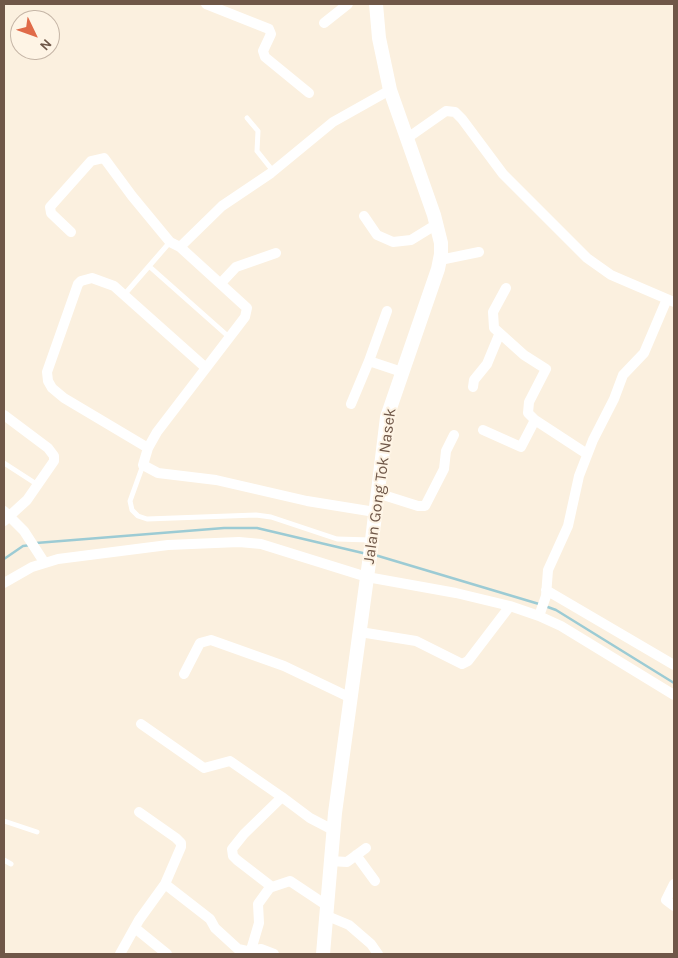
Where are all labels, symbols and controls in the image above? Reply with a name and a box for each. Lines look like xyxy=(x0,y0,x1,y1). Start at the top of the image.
north arrow xyxy=(10,10,60,60)
text: N xyxy=(36,35,55,54)
street label: Jalan Gong Tok Nasek xyxy=(360,407,400,565)

